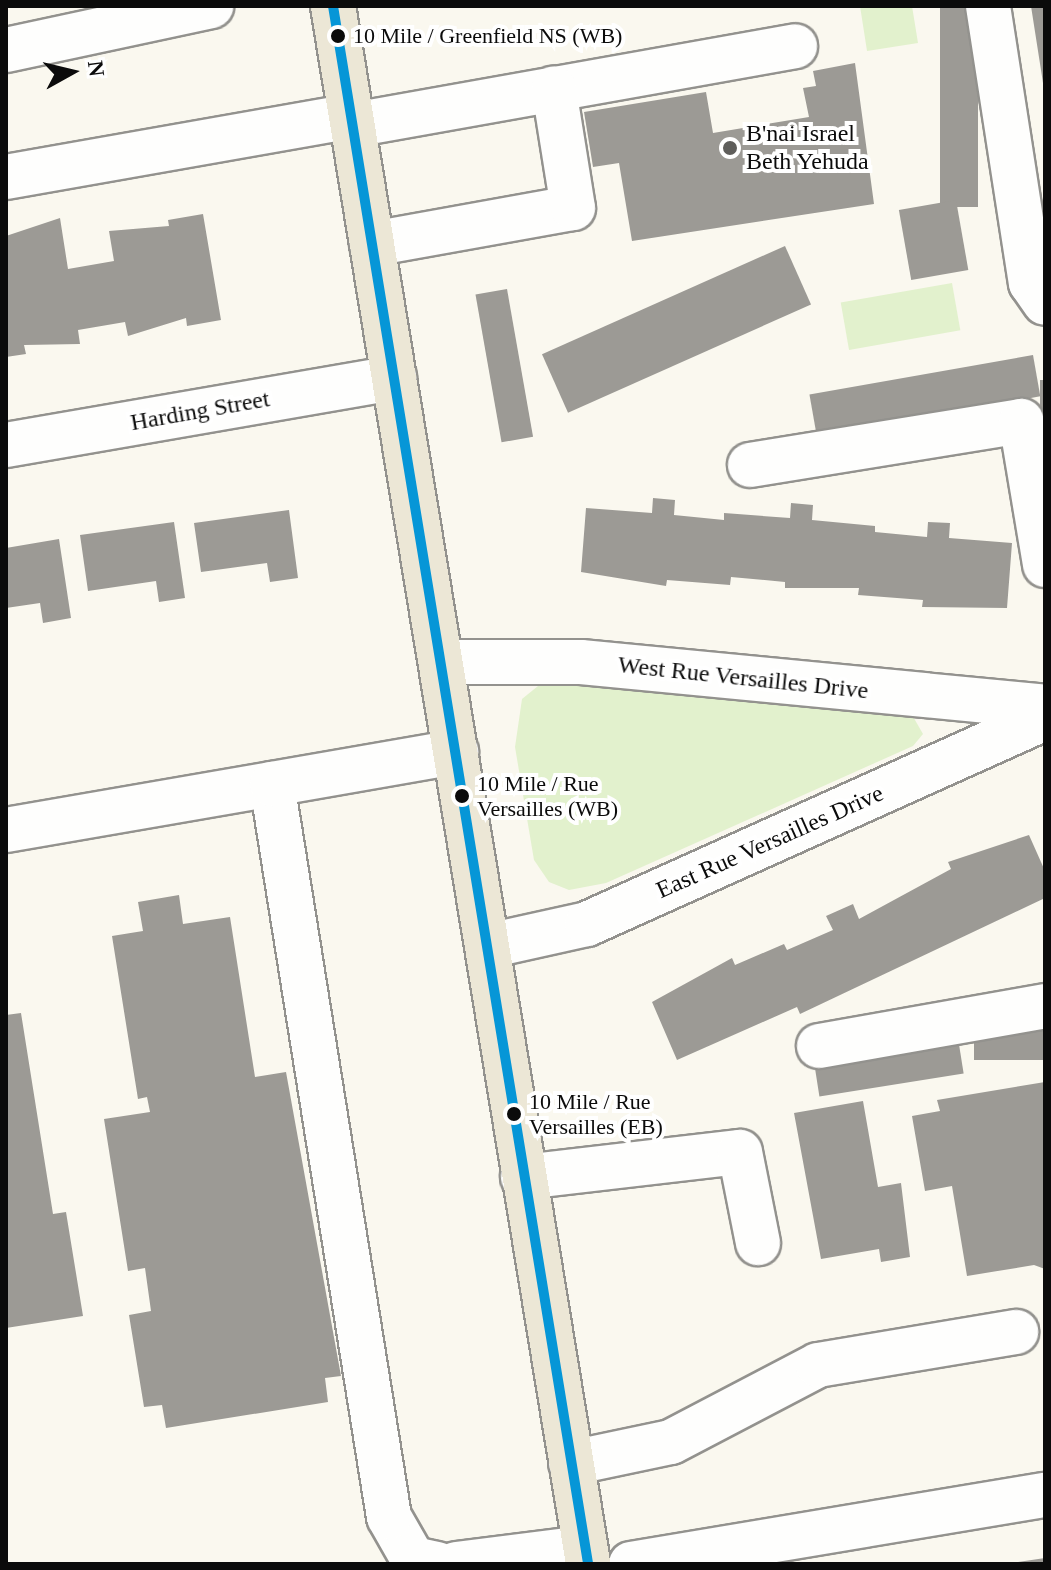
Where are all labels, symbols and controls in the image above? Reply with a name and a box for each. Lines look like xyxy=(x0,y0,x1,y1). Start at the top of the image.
place label: 10 Mile / Greenfield NS (WB) xyxy=(353,23,622,49)
marker: 10 Mile / Greenfield NS (WB) xyxy=(330,28,346,44)
north arrow xyxy=(32,32,112,112)
text: N xyxy=(83,59,110,78)
place label: B'nai Israel Beth Yehuda xyxy=(746,120,870,176)
marker: B'nai Israel Beth Yehuda xyxy=(721,139,739,157)
street label: Harding Street xyxy=(128,385,272,437)
street label: West Rue Versailles Drive xyxy=(616,651,870,705)
place label: 10 Mile / Rue Versailles (WB) xyxy=(477,770,618,822)
street label: East Rue Versailles Drive xyxy=(652,779,888,905)
marker: 10 Mile / Rue Versailles (WB) xyxy=(454,788,470,804)
place label: 10 Mile / Rue Versailles (EB) xyxy=(529,1088,663,1140)
marker: 10 Mile / Rue Versailles (EB) xyxy=(506,1106,522,1122)

